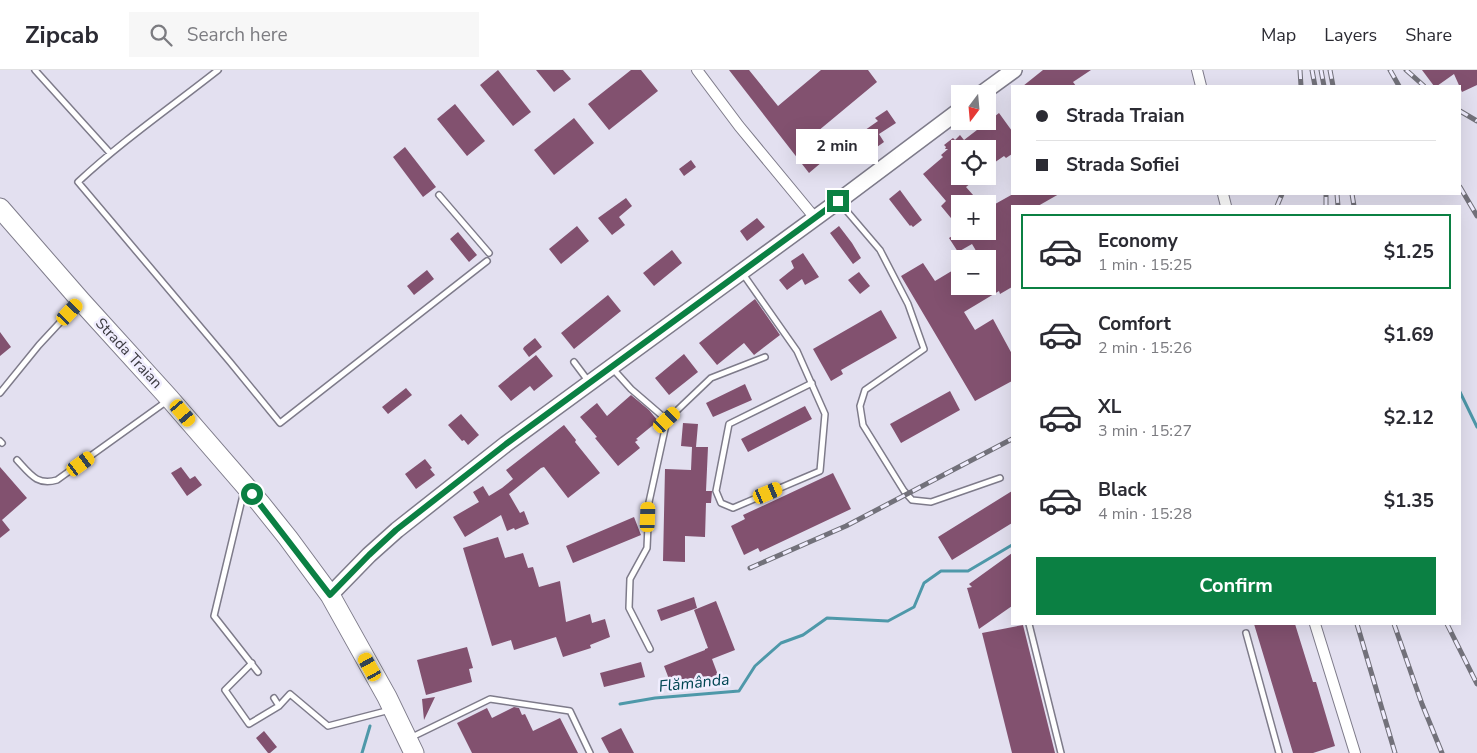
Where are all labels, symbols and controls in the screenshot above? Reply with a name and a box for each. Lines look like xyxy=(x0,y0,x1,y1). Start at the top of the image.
search box xyxy=(129,12,479,57)
text: Zipcab xyxy=(25,19,99,51)
icon: search xyxy=(147,21,175,49)
text: Search here xyxy=(187,22,288,48)
text: Map xyxy=(1261,23,1296,47)
text: Layers xyxy=(1324,23,1377,47)
text: Share xyxy=(1405,23,1452,47)
north arrow xyxy=(951,85,996,130)
map controls xyxy=(951,85,996,295)
text: Strada Trаian xyxy=(1066,103,1185,129)
callout: 2 min xyxy=(797,128,879,164)
text: 2 min xyxy=(816,135,858,157)
button: locate xyxy=(951,140,996,185)
text: Strada Sofiei xyxy=(1066,152,1179,178)
route end xyxy=(827,190,849,212)
button: + xyxy=(951,195,996,240)
text: Economy xyxy=(1098,228,1178,254)
icon: car xyxy=(1038,229,1083,274)
text: $1.25 xyxy=(1384,239,1434,265)
button: − xyxy=(951,250,996,295)
text: 1 min · 15:25 xyxy=(1098,254,1192,276)
car xyxy=(54,296,85,328)
text: Comfort xyxy=(1098,311,1171,337)
icon: car xyxy=(1038,312,1083,357)
street label: Strada Trаian xyxy=(91,313,167,393)
text: $1.69 xyxy=(1384,322,1434,348)
text: 2 min · 15:26 xyxy=(1098,337,1192,359)
text: XL xyxy=(1098,394,1121,420)
icon: car xyxy=(1038,395,1083,440)
car xyxy=(167,397,198,429)
car xyxy=(650,404,683,436)
text: $2.12 xyxy=(1384,405,1434,431)
text: 3 min · 15:27 xyxy=(1098,420,1192,442)
car xyxy=(64,449,97,479)
text: Black xyxy=(1098,477,1147,503)
icon: car xyxy=(1038,478,1083,523)
car xyxy=(751,480,784,506)
route start xyxy=(241,483,263,505)
text: $1.35 xyxy=(1384,488,1434,514)
car xyxy=(639,502,656,532)
text: 4 min · 15:28 xyxy=(1098,503,1192,525)
button: Confirm xyxy=(1036,557,1436,615)
car xyxy=(356,650,383,684)
water label: Flămânda xyxy=(658,668,730,698)

